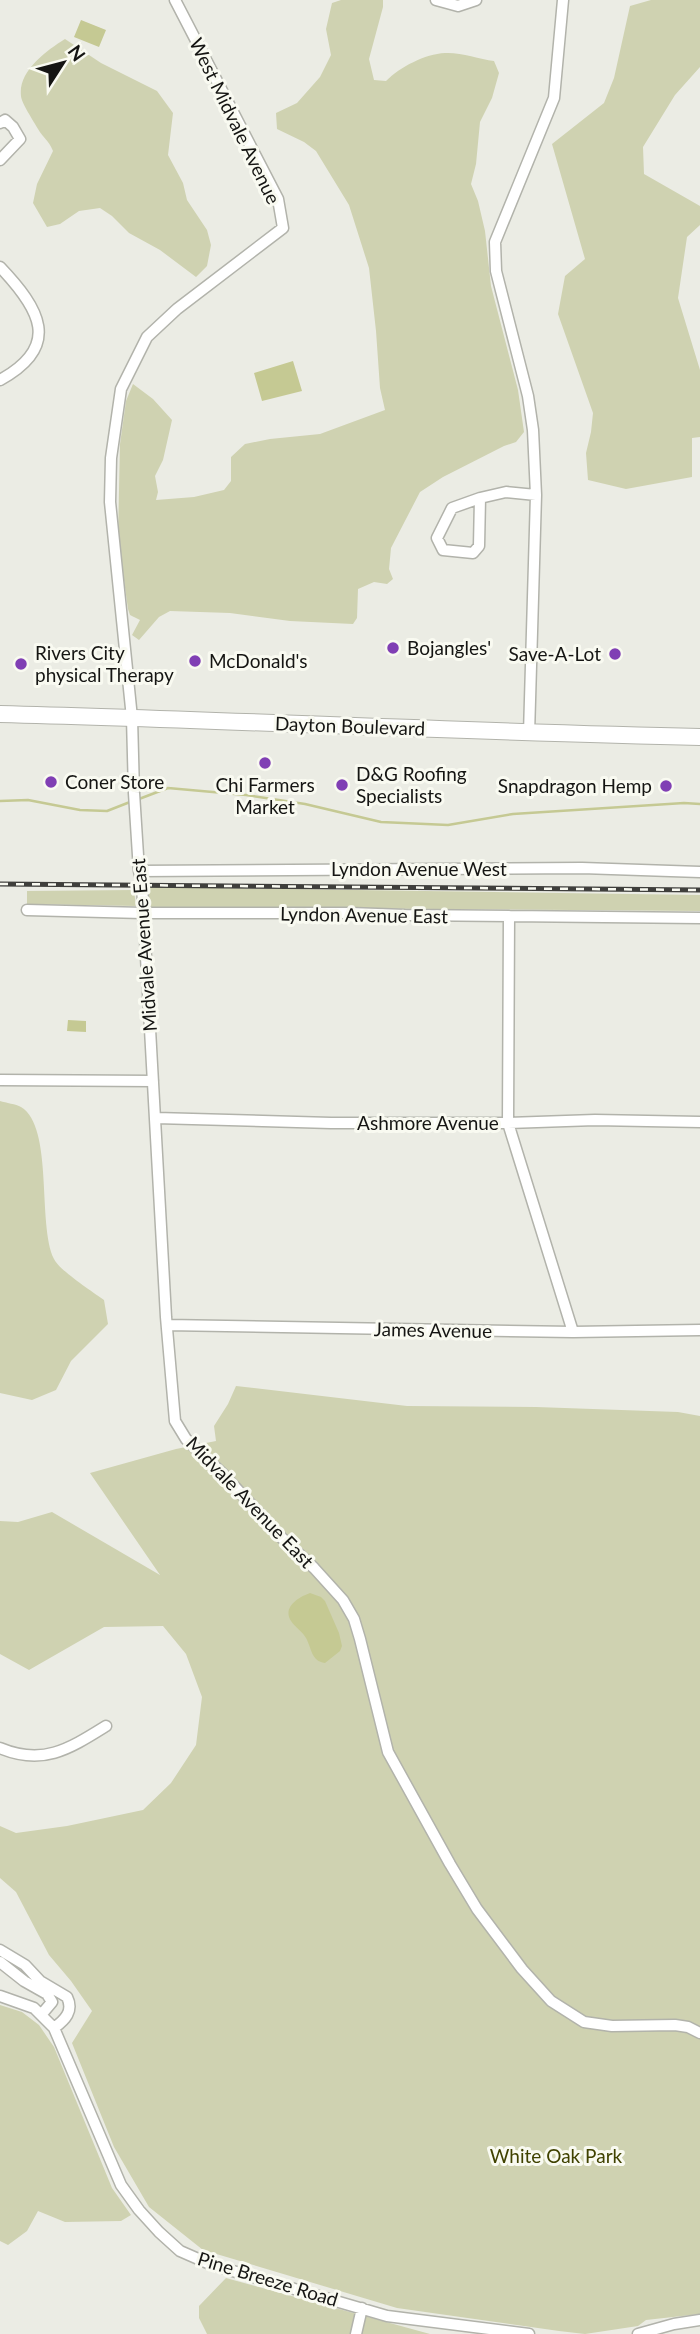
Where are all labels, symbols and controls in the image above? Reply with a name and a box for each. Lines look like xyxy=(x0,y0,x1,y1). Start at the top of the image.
north arrow xyxy=(28,28,98,98)
street label: West Midvale Avenue xyxy=(185,34,286,208)
text: N xyxy=(64,40,91,65)
place label: Bojangles' xyxy=(407,636,491,659)
marker: Bojangles' xyxy=(385,640,401,656)
place label: Rivers City physical Therapy xyxy=(35,641,174,686)
place label: Save-A-Lot xyxy=(509,642,601,665)
marker: Save-A-Lot xyxy=(607,646,623,662)
place label: McDonald's xyxy=(209,649,308,672)
marker: McDonald's xyxy=(187,653,203,669)
marker: Rivers City physical Therapy xyxy=(13,656,29,672)
street label: Dayton Boulevard xyxy=(275,711,426,740)
marker: Chi Farmers Market xyxy=(257,755,273,771)
place label: D&G Roofing Specialists xyxy=(356,762,467,807)
place label: Coner Store xyxy=(65,770,164,793)
place label: Chi Farmers Market xyxy=(215,773,315,818)
marker: Coner Store xyxy=(43,774,59,790)
place label: Snapdragon Hemp xyxy=(498,774,652,797)
marker: D&G Roofing Specialists xyxy=(334,777,350,793)
marker: Snapdragon Hemp xyxy=(658,778,674,794)
street label: Midvale Avenue East xyxy=(126,857,161,1032)
street label: Lyndon Avenue West xyxy=(331,857,507,880)
street label: Lyndon Avenue East xyxy=(280,902,448,927)
street label: Ashmore Avenue xyxy=(357,1111,499,1134)
street label: James Avenue xyxy=(374,1317,492,1342)
street label: Midvale Avenue East xyxy=(182,1431,319,1572)
park label: White Oak Park xyxy=(490,2144,623,2167)
street label: Pine Breeze Road xyxy=(195,2246,341,2311)

